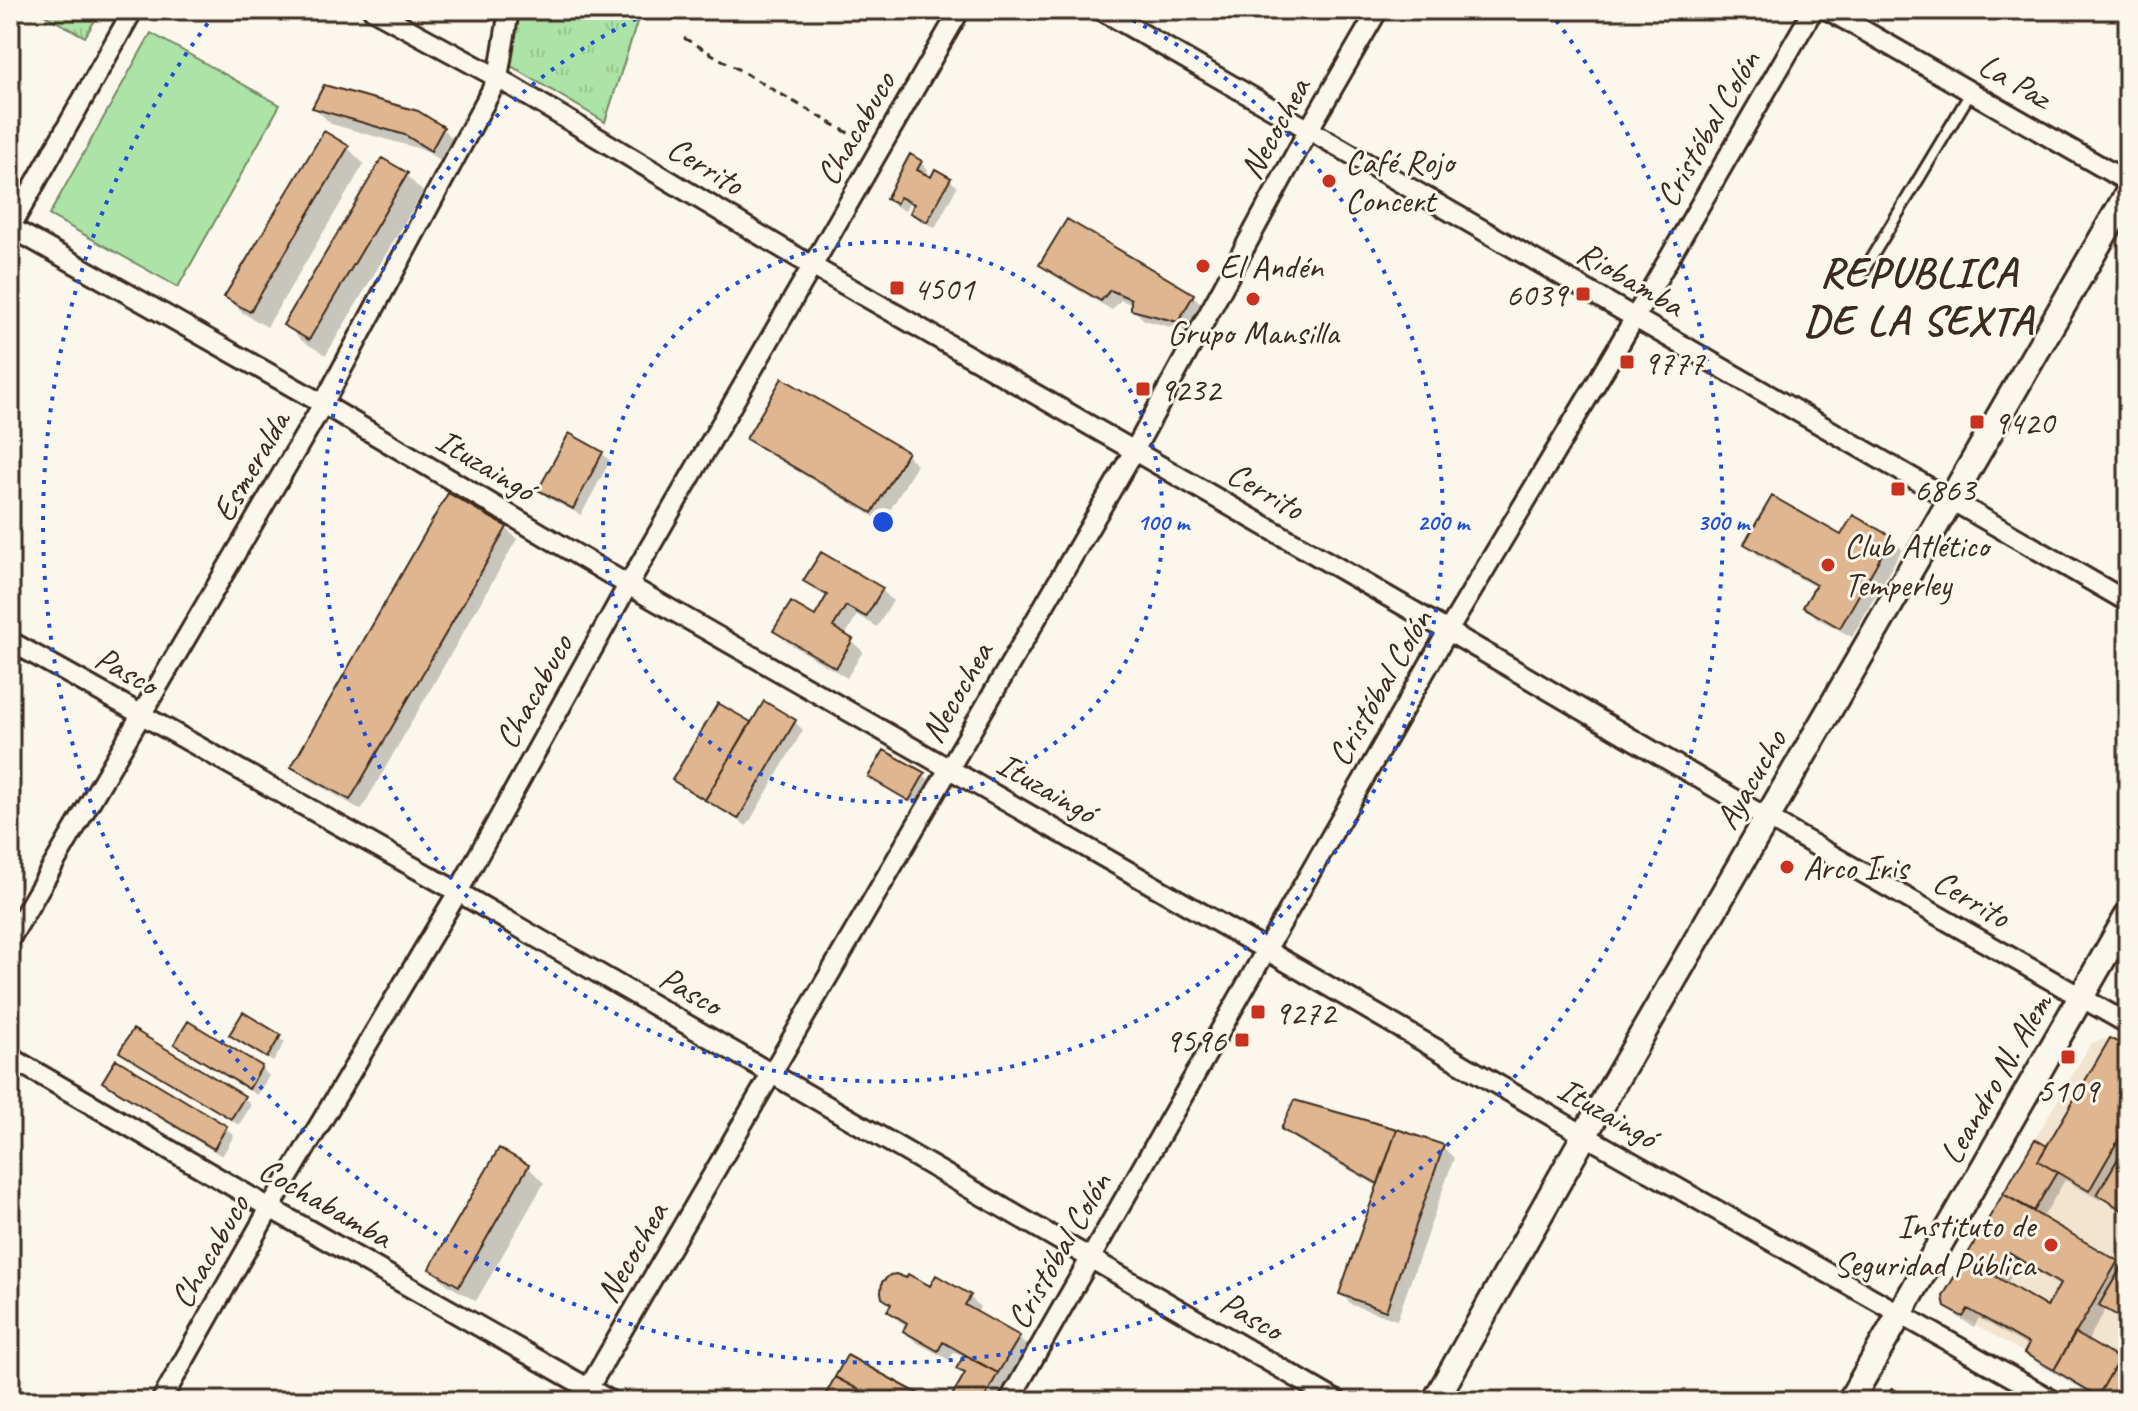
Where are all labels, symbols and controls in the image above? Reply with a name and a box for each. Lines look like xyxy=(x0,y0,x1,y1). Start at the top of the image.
street label: Cristóbal Colón xyxy=(1645,41,1770,214)
street label: La Paz xyxy=(1971,43,2061,120)
street label: Chacabuco xyxy=(806,62,906,193)
street label: Necochea xyxy=(1229,68,1321,186)
street label: Cerrito xyxy=(660,126,753,206)
place label: Café Rojo Concert xyxy=(1345,140,1458,222)
marker: Café Rojo Concert xyxy=(1320,172,1338,190)
street label: Riobamba xyxy=(1570,231,1693,327)
place label: El Andén xyxy=(1219,245,1325,288)
district label: REPUBLICA DE LA SEXTA xyxy=(1804,246,2035,347)
marker: El Andén xyxy=(1194,257,1212,275)
place label: 4501 xyxy=(913,267,976,310)
place label: 6039 xyxy=(1506,273,1570,316)
marker: 4501 xyxy=(888,279,906,297)
marker: 6039 xyxy=(1574,285,1592,303)
marker: Grupo Mansilla xyxy=(1244,290,1262,308)
place label: Grupo Mansilla xyxy=(1167,311,1341,354)
place label: 9777 xyxy=(1643,341,1706,384)
marker: 9777 xyxy=(1618,353,1636,371)
place label: 9232 xyxy=(1159,368,1223,411)
marker: 9232 xyxy=(1134,380,1152,398)
street label: Esmeralda xyxy=(202,401,301,529)
place label: 9420 xyxy=(1993,401,2057,444)
marker: 9420 xyxy=(1968,413,1986,431)
street label: Ituzaingó xyxy=(428,418,547,513)
street label: Cerrito xyxy=(1220,452,1313,530)
place label: 6863 xyxy=(1914,468,1978,511)
marker: 6863 xyxy=(1889,480,1907,498)
text: 100 m xyxy=(1137,507,1191,537)
text: 200 m xyxy=(1417,507,1471,537)
text: 300 m xyxy=(1697,507,1751,537)
centre of rings xyxy=(869,508,897,536)
place label: Club Atlético Temperley xyxy=(1844,524,1992,606)
marker: Club Atlético Temperley xyxy=(1819,556,1837,574)
street label: Cristóbal Colón xyxy=(1317,600,1442,773)
street label: Chacabuco xyxy=(485,625,583,756)
street label: Necochea xyxy=(911,632,1003,750)
street label: Pasco xyxy=(88,636,169,707)
street label: Ayacucho xyxy=(1705,720,1797,837)
street label: Ituzaingó xyxy=(989,742,1109,836)
place label: Arco Iris xyxy=(1803,846,1911,889)
marker: Arco Iris xyxy=(1778,858,1796,876)
street label: Cerrito xyxy=(1926,860,2019,938)
street label: Pasco xyxy=(652,956,733,1027)
street label: Leandro N. Alem xyxy=(1929,983,2063,1171)
place label: 9272 xyxy=(1274,991,1338,1034)
marker: 9272 xyxy=(1249,1003,1267,1021)
place label: 9596 xyxy=(1165,1019,1228,1062)
marker: 9596 xyxy=(1233,1031,1251,1049)
marker: 5109 xyxy=(2059,1048,2077,1066)
street label: Ituzaingó xyxy=(1550,1067,1670,1161)
place label: 5109 xyxy=(2037,1069,2101,1112)
street label: Cochabamba xyxy=(252,1147,402,1259)
street label: Cristóbal Colón xyxy=(996,1163,1121,1336)
street label: Chacabuco xyxy=(160,1185,260,1316)
street label: Necochea xyxy=(586,1192,678,1310)
place label: Instituto de Seguridad Pública xyxy=(1833,1204,2038,1286)
marker: Instituto de Seguridad Pública xyxy=(2042,1236,2060,1254)
street label: Pasco xyxy=(1213,1281,1294,1352)

